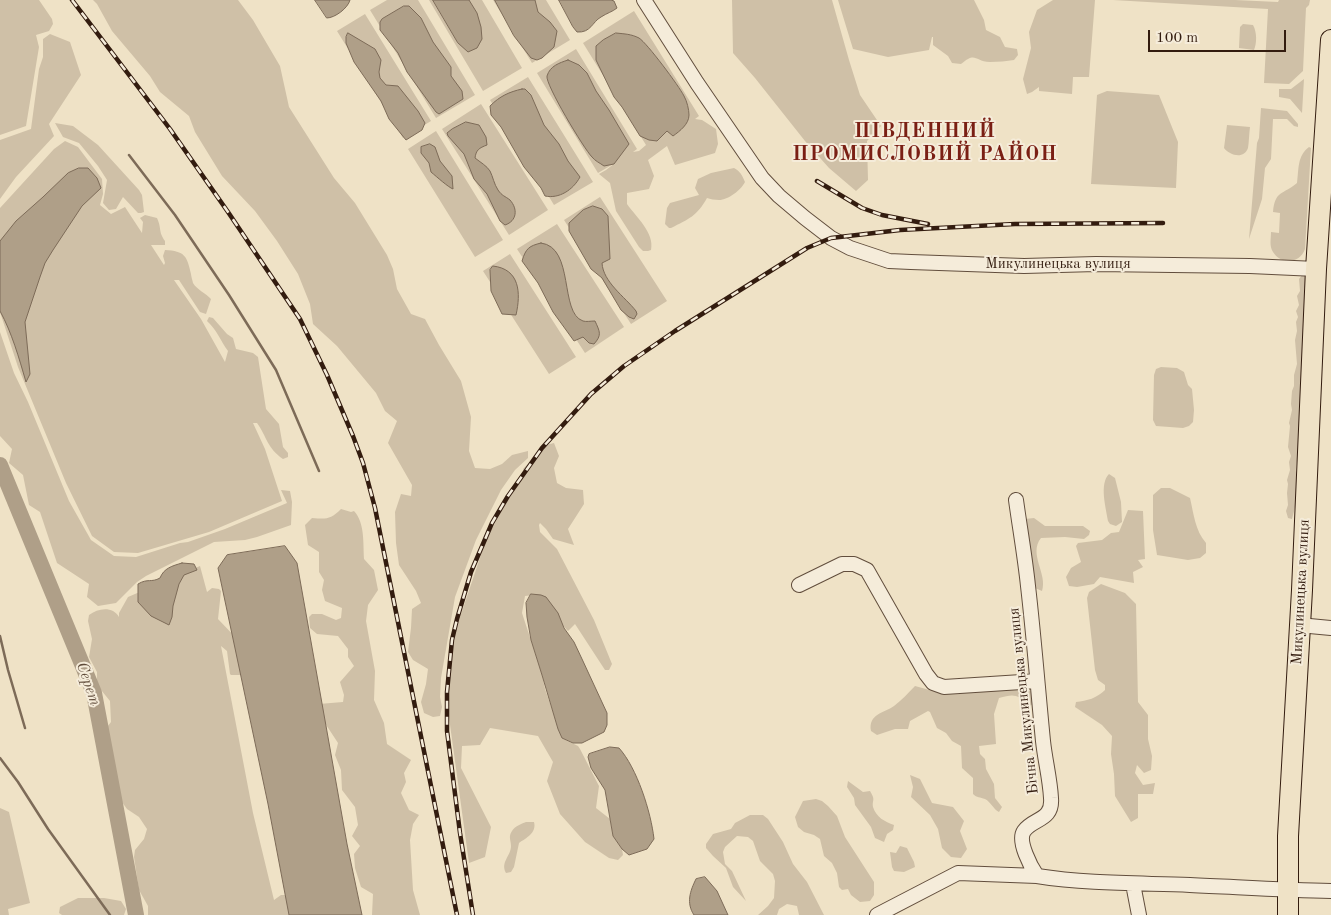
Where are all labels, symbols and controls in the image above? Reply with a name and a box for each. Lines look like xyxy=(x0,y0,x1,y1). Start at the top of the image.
scale bar xyxy=(1151,20,1288,52)
text: 100 m xyxy=(1156,31,1198,46)
district label: ПІВДЕННИЙ ПРОМИСЛОВИЙ РАЙОН xyxy=(790,120,1060,167)
street label: Микулинецька вулиця xyxy=(985,255,1131,273)
street label: Микулинецька вулиця xyxy=(1288,519,1314,665)
street label: Бічна Микулинецька вулиця xyxy=(1005,607,1043,795)
water label: Серет xyxy=(72,659,104,709)

